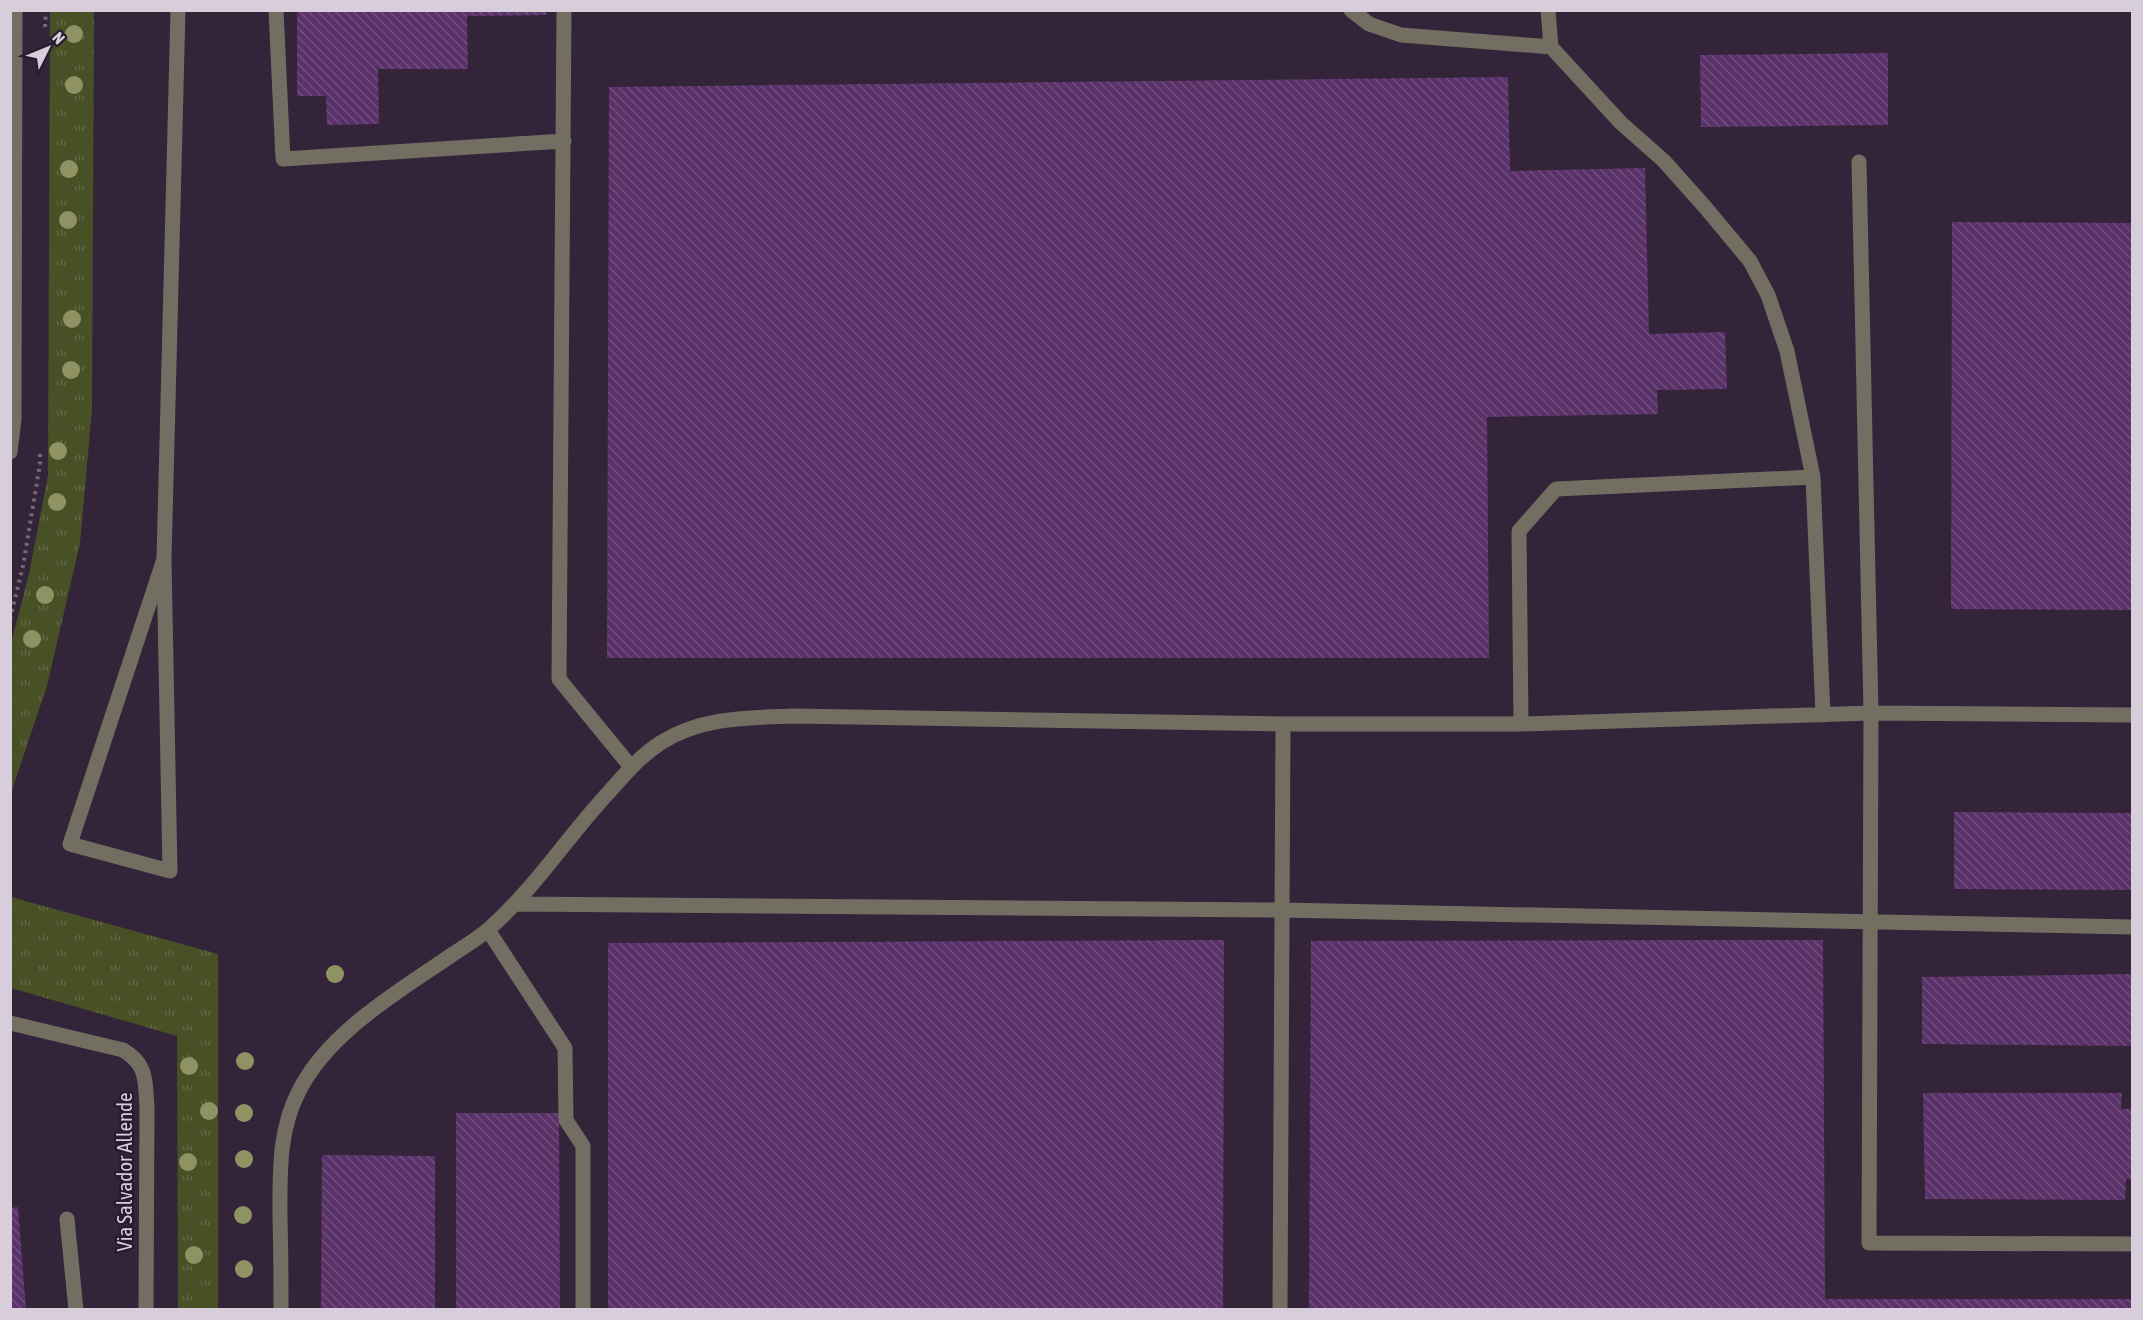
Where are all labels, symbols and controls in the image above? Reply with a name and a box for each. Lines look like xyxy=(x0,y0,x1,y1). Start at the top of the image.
north arrow xyxy=(18,18,78,78)
text: N xyxy=(49,28,69,47)
street label: Via Salvador Allende xyxy=(112,1092,136,1252)

